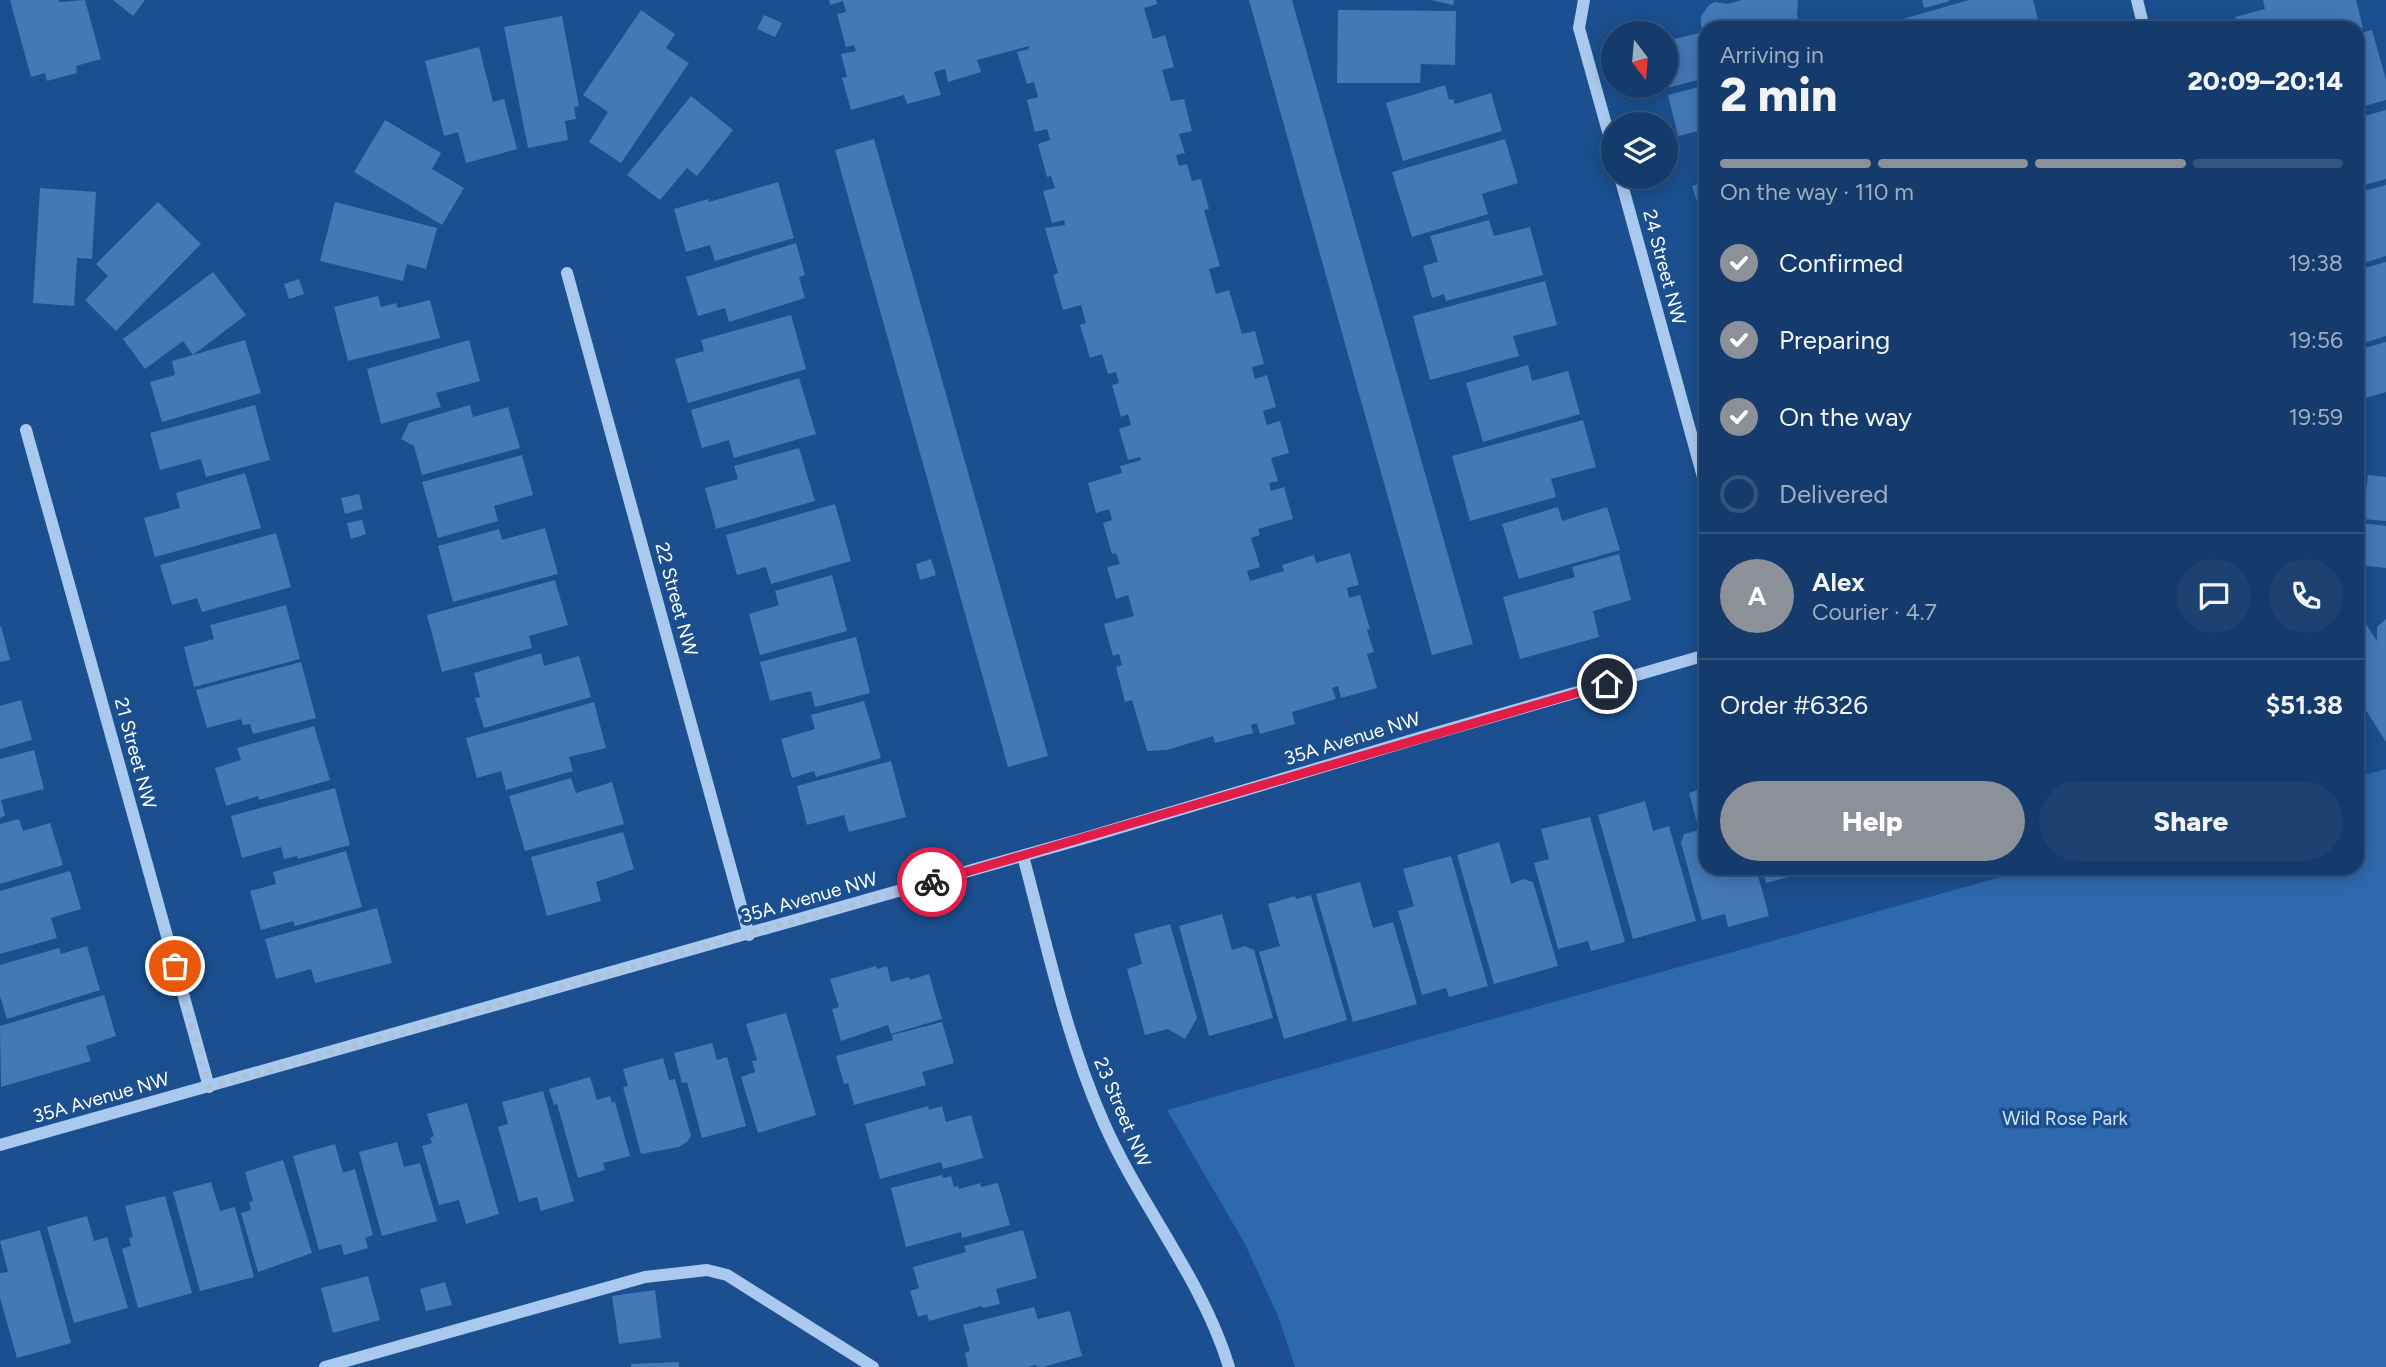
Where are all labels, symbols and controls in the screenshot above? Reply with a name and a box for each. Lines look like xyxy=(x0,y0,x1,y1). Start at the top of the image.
north arrow xyxy=(1601,21,1678,98)
map controls xyxy=(1601,21,1678,189)
text: Arriving in xyxy=(1720,41,1824,69)
text: 20:09–20:14 xyxy=(2187,65,2343,97)
text: 2 min xyxy=(1720,67,1837,123)
button: layers xyxy=(1601,112,1678,189)
text: On the way · 110 m xyxy=(1720,178,1914,206)
street label: 24 Street NW xyxy=(1638,207,1691,328)
icon: check xyxy=(1720,244,1758,282)
text: Confirmed xyxy=(1779,247,1903,279)
text: 19:38 xyxy=(2288,249,2343,277)
icon: check xyxy=(1720,321,1758,359)
text: Preparing xyxy=(1779,324,1890,356)
text: 19:56 xyxy=(2288,326,2343,354)
icon: check xyxy=(1720,398,1758,436)
text: On the way xyxy=(1779,401,1912,433)
text: 19:59 xyxy=(2288,403,2343,431)
text: Delivered xyxy=(1779,478,1888,510)
street label: 22 Street NW xyxy=(650,540,703,659)
button: chat xyxy=(2177,559,2251,633)
button: phone xyxy=(2269,559,2343,633)
text: Alex xyxy=(1812,566,1865,598)
text: A xyxy=(1748,580,1766,612)
text: Courier · 4.7 xyxy=(1812,598,1937,626)
pin xyxy=(1577,654,1637,714)
icon: home xyxy=(1588,665,1626,703)
text: Order #6326 xyxy=(1720,689,1868,721)
text: $51.38 xyxy=(2266,689,2343,721)
street label: 21 Street NW xyxy=(110,695,162,812)
street label: 35A Avenue NW xyxy=(1281,707,1424,770)
button: Help xyxy=(1720,781,2025,861)
button: Share xyxy=(2039,781,2343,861)
courier xyxy=(897,847,967,917)
icon: bike xyxy=(913,863,951,901)
street label: 35A Avenue NW xyxy=(738,867,881,928)
pin xyxy=(145,936,205,996)
icon: bag xyxy=(156,947,194,985)
street label: 23 Street NW xyxy=(1089,1054,1156,1171)
street label: 35A Avenue NW xyxy=(30,1067,173,1128)
park label: Wild Rose Park xyxy=(2002,1107,2129,1130)

